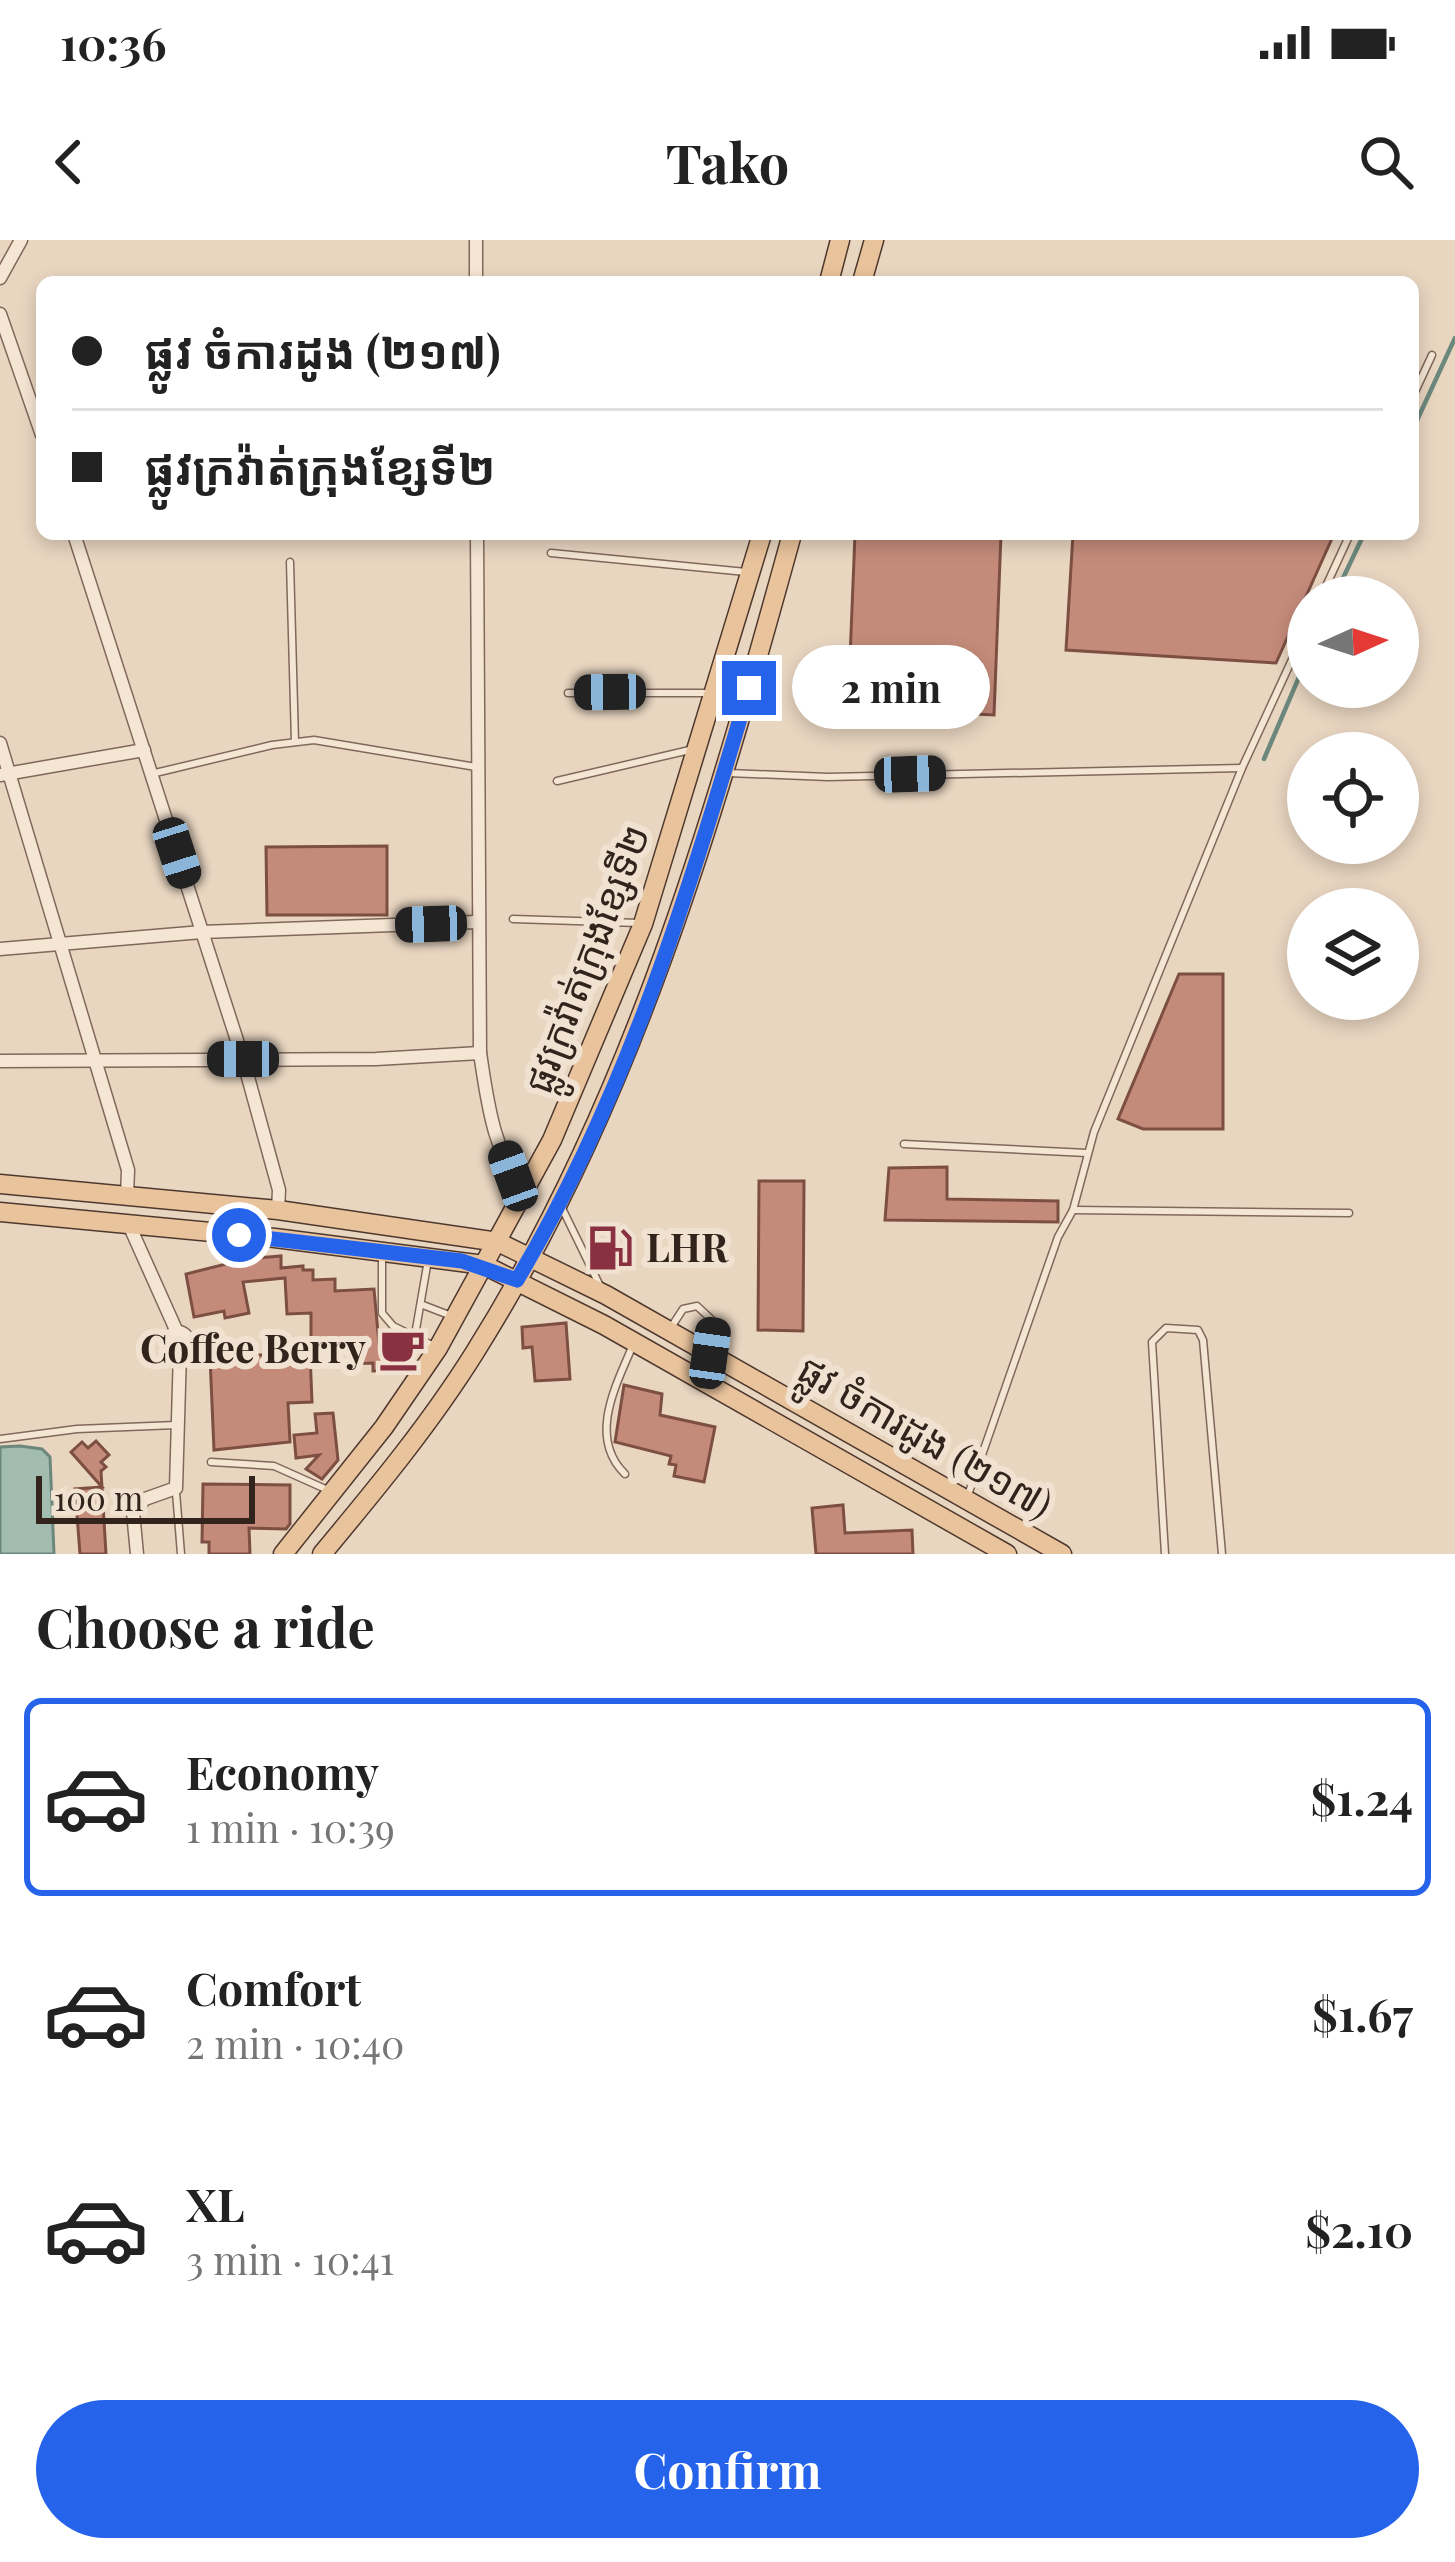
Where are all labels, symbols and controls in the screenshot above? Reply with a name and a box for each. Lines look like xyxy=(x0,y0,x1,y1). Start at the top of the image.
text: 10:36 xyxy=(60,12,167,72)
text: Tako xyxy=(666,126,789,198)
icon: back xyxy=(36,129,102,195)
icon: search xyxy=(1353,129,1419,195)
text: ផ្លូវ ចំការដូង (២១៧) xyxy=(144,320,501,380)
text: ផ្លូវក្រវ៉ាត់ក្រុងខ្សែទី២ xyxy=(144,436,495,496)
north arrow xyxy=(1287,576,1419,708)
map controls xyxy=(1287,576,1419,1020)
callout: 2 min xyxy=(791,646,989,730)
route end xyxy=(722,661,776,715)
text: 2 min xyxy=(841,661,941,713)
car xyxy=(574,673,646,711)
button: locate xyxy=(1287,732,1419,864)
car xyxy=(873,755,947,793)
car xyxy=(149,813,205,893)
street label: ផ្លូវក្រវ៉ាត់ក្រុងខ្សែទី២ xyxy=(510,817,671,1104)
button: layers xyxy=(1287,888,1419,1020)
car xyxy=(394,905,468,943)
car xyxy=(207,1041,279,1077)
car xyxy=(484,1136,542,1216)
route start xyxy=(212,1208,266,1262)
place label: LHR xyxy=(646,1220,729,1272)
fuel station icon: LHR xyxy=(585,1223,635,1273)
car xyxy=(687,1315,733,1391)
place label: Coffee Berry xyxy=(140,1321,366,1373)
cafe icon: Coffee Berry xyxy=(377,1324,427,1374)
street label: ផ្លូវ ចំការដូង (២១៧) xyxy=(784,1341,1062,1539)
scale bar xyxy=(36,1470,255,1523)
text: 100 m xyxy=(54,1475,143,1519)
text: Choose a ride xyxy=(36,1590,375,1662)
text: Economy xyxy=(186,1741,379,1801)
icon: car xyxy=(42,1743,150,1851)
text: $1.24 xyxy=(1310,1767,1413,1827)
text: 1 min · 10:39 xyxy=(186,1801,395,1853)
text: Comfort xyxy=(186,1957,361,2017)
icon: car xyxy=(42,1959,150,2067)
text: $1.67 xyxy=(1312,1983,1413,2043)
text: 2 min · 10:40 xyxy=(186,2017,404,2069)
text: XL xyxy=(186,2173,245,2233)
icon: car xyxy=(42,2175,150,2283)
text: $2.10 xyxy=(1305,2199,1413,2259)
text: 3 min · 10:41 xyxy=(186,2233,394,2285)
button: Confirm xyxy=(36,2400,1419,2538)

